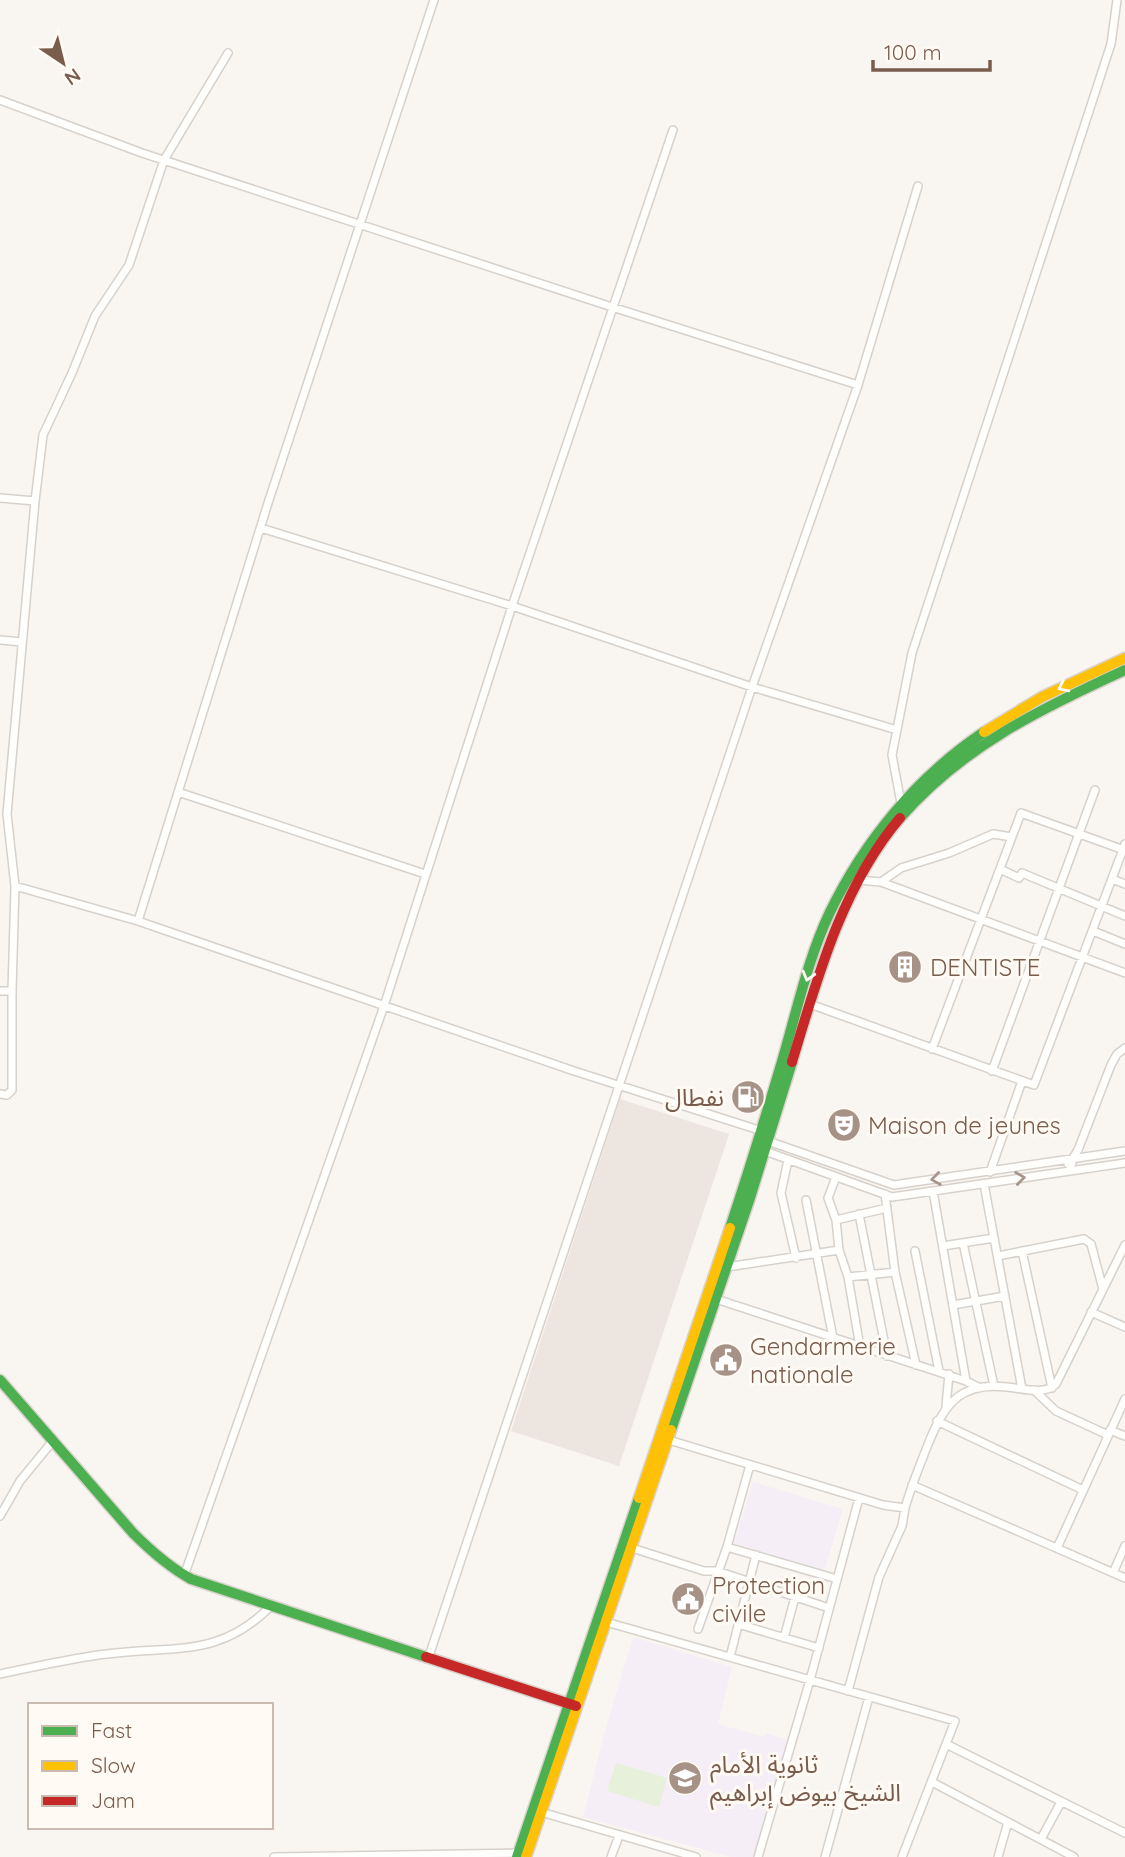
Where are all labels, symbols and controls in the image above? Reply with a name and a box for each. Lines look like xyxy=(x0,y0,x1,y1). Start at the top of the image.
north arrow xyxy=(28,28,98,98)
scale bar xyxy=(873,28,990,72)
text: 100 m xyxy=(884,39,942,65)
text: N xyxy=(60,63,85,91)
one-way arrow xyxy=(1058,678,1070,692)
building icon: DENTISTE xyxy=(886,948,924,986)
place label: DENTISTE xyxy=(930,952,1040,982)
one-way arrow xyxy=(801,970,816,982)
fuel station icon: نفطال xyxy=(729,1078,767,1116)
place label: نفطال xyxy=(665,1082,724,1112)
theatre icon: Maison de jeunes xyxy=(825,1106,863,1144)
place label: Maison de jeunes xyxy=(868,1110,1061,1140)
one-way arrow xyxy=(931,1171,942,1186)
one-way arrow xyxy=(1014,1171,1026,1186)
place label: Gendarmerie nationale xyxy=(750,1331,896,1389)
public building icon: Gendarmerie nationale xyxy=(707,1341,745,1379)
place label: Protection civile xyxy=(712,1570,825,1628)
public building icon: Protection civile xyxy=(669,1580,707,1618)
legend xyxy=(28,1703,273,1829)
text: Fast xyxy=(91,1717,132,1743)
place label: ثانوية الأمام الشيخ بيوض إبراهيم xyxy=(710,1749,901,1810)
text: Slow xyxy=(91,1752,136,1778)
school or university icon: ثانوية الأمام الشيخ بيوض إبراهيم xyxy=(666,1759,704,1797)
text: Jam xyxy=(91,1787,135,1813)

